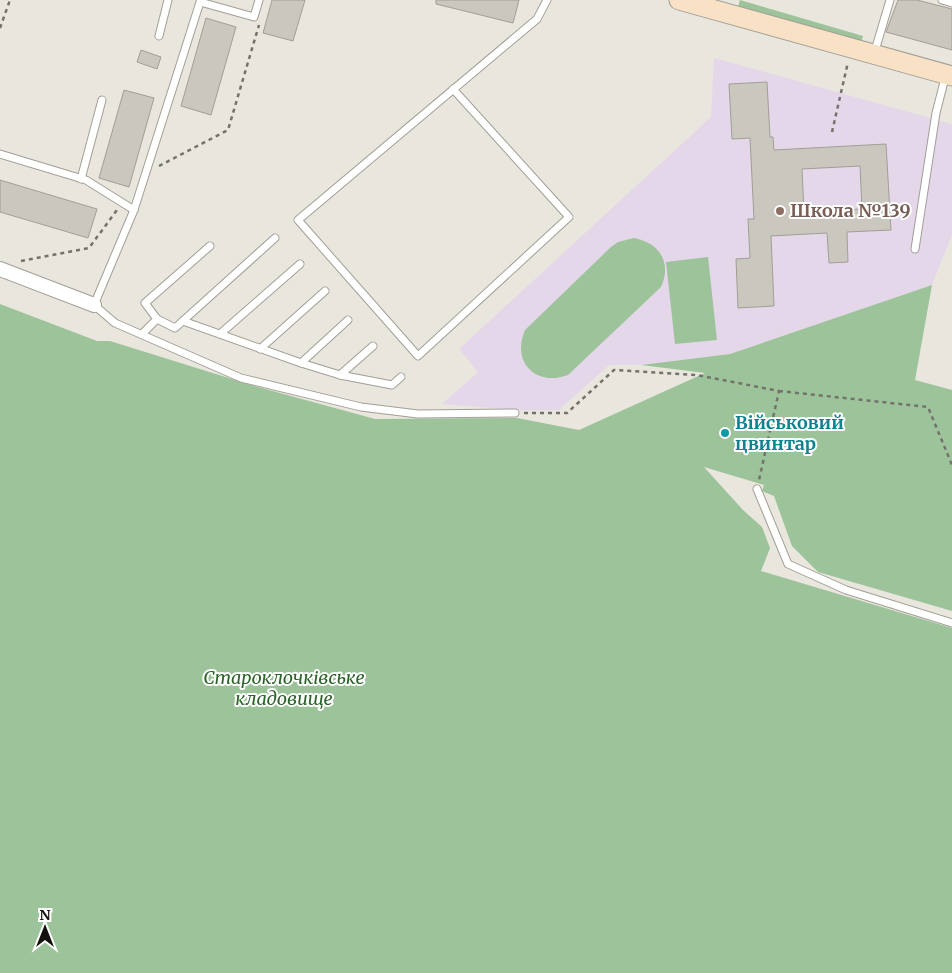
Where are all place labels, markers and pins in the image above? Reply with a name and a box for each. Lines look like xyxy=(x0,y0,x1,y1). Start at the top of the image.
place label: Школа №139 xyxy=(790,199,911,222)
marker: Школа №139 xyxy=(774,205,786,217)
place label: Військовий цвинтар xyxy=(735,411,844,455)
marker: Військовий цвинтар xyxy=(719,427,731,439)

